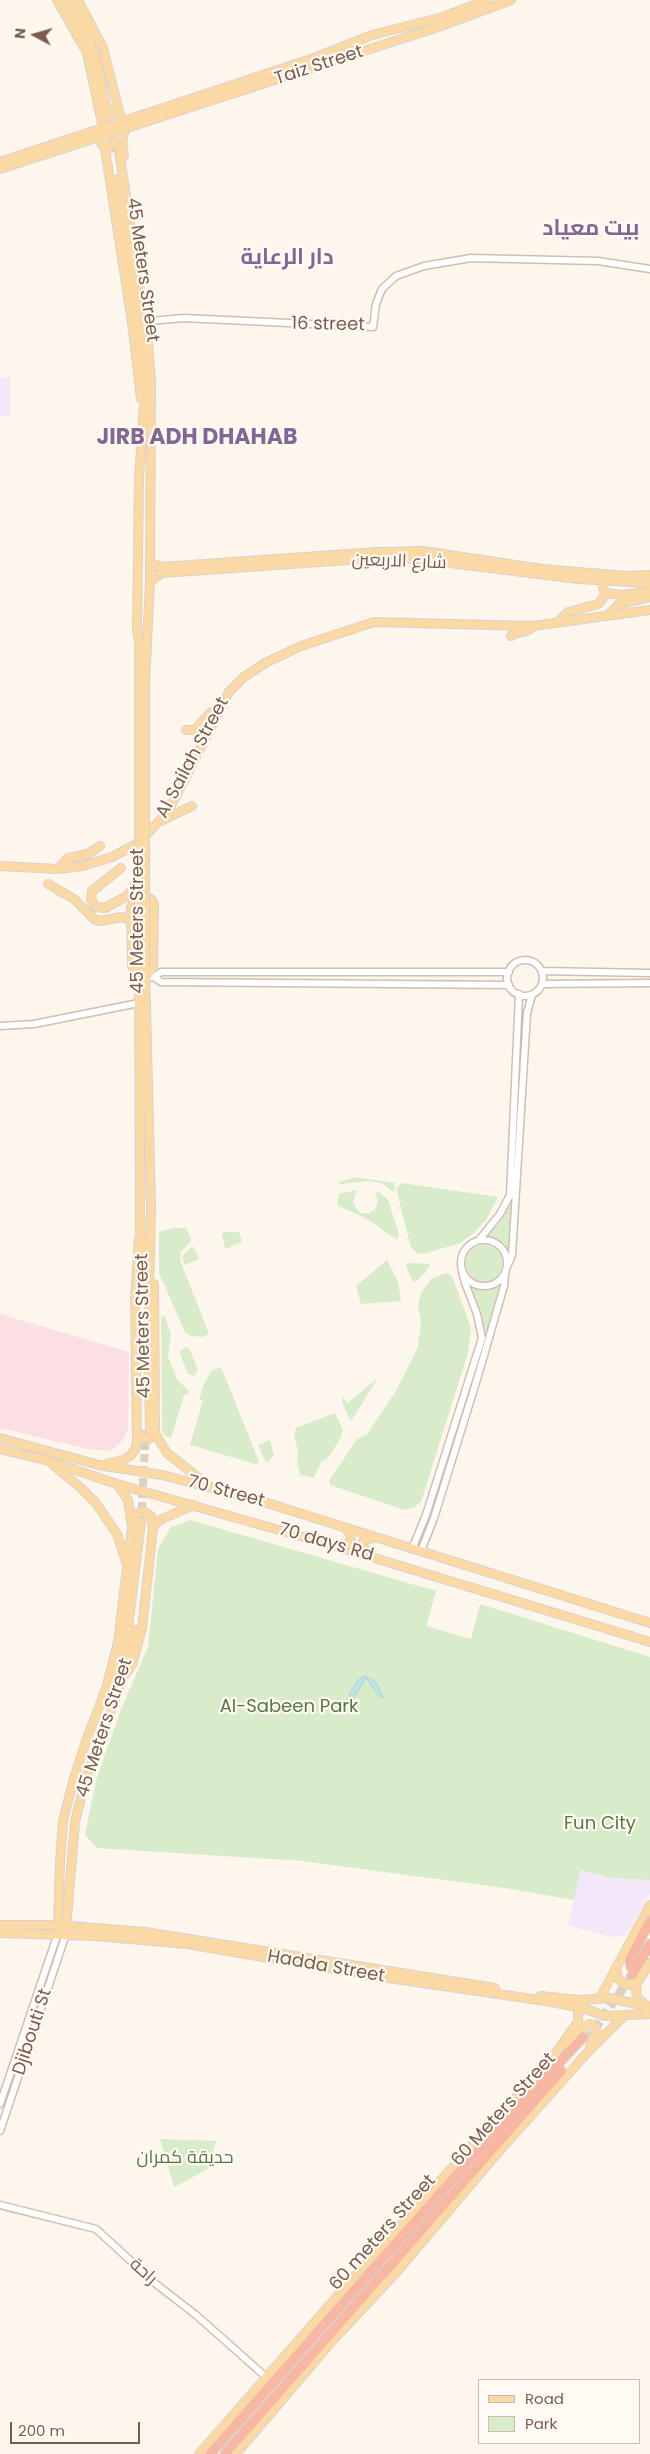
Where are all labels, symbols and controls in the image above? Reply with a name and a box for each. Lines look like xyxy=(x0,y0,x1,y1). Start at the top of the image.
north arrow xyxy=(10,10,60,60)
text: N xyxy=(10,27,31,40)
street label: Taiz Street xyxy=(272,42,366,90)
street label: 45 Meters Street xyxy=(121,196,163,344)
district label: بيت معياد xyxy=(543,216,639,242)
district label: دار الرعاية xyxy=(240,245,334,271)
street label: 16 street xyxy=(291,314,365,336)
district label: JIRB ADH DHAHAB xyxy=(87,425,307,451)
street label: شارع الاربعين xyxy=(351,550,447,574)
street label: Al Sailah Street xyxy=(152,694,234,822)
street label: 45 Meters Street xyxy=(127,848,149,994)
street label: 45 Meters Street xyxy=(132,1253,156,1399)
street label: 70 Street xyxy=(185,1471,267,1513)
street label: 70 days Rd xyxy=(276,1519,376,1567)
street label: 45 Meters Street xyxy=(72,1656,138,1800)
park label: Al-Sabeen Park xyxy=(220,1696,358,1718)
park label: Fun City xyxy=(564,1813,636,1835)
street label: Hadda Street xyxy=(266,1946,386,1988)
street label: Djibouti St xyxy=(9,1986,57,2078)
street label: 60 Meters Street xyxy=(447,2049,561,2171)
park label: حديقة كمران xyxy=(137,2147,233,2169)
street label: 60 meters Street xyxy=(325,2171,441,2295)
street label: راحة xyxy=(125,2254,161,2290)
legend xyxy=(478,2379,640,2444)
text: Road xyxy=(525,2388,564,2409)
scale bar xyxy=(12,2412,142,2444)
text: Park xyxy=(525,2413,557,2434)
text: 200 m xyxy=(18,2420,65,2441)

